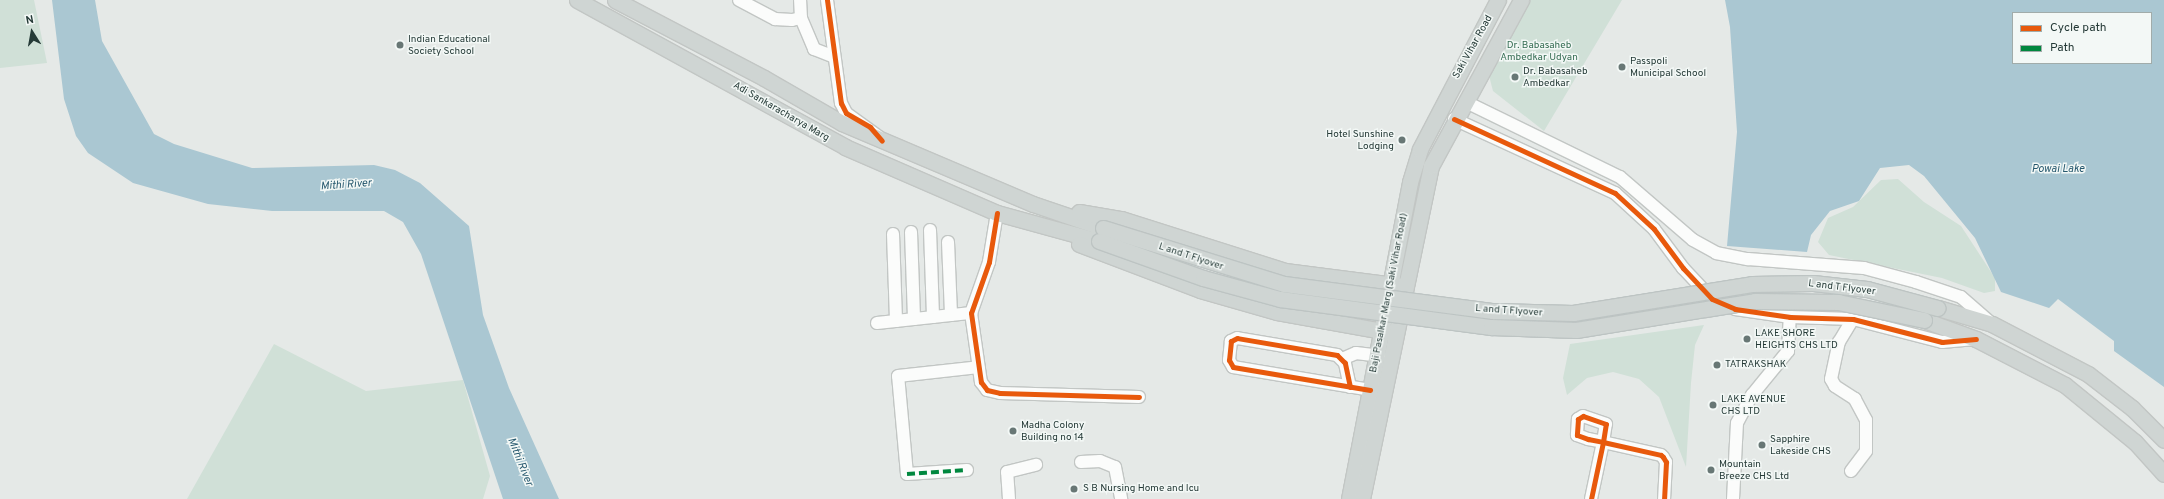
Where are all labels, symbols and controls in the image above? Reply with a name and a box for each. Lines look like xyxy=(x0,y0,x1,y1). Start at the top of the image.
north arrow xyxy=(12,12,52,52)
legend xyxy=(2012,12,2152,64)
text: N xyxy=(24,13,35,28)
street label: Saki Vihar Road xyxy=(1451,13,1495,81)
text: Cycle path xyxy=(2050,20,2107,36)
place label: Indian Educational Society School xyxy=(408,33,490,56)
park label: Dr. Babasaheb Ambedkar Udyan xyxy=(1500,39,1578,62)
marker: Indian Educational Society School xyxy=(395,40,405,50)
text: Path xyxy=(2050,40,2075,56)
place label: Passpoli Municipal School xyxy=(1630,55,1706,78)
marker: Passpoli Municipal School xyxy=(1617,62,1627,72)
place label: Dr. Babasaheb Ambedkar xyxy=(1523,65,1588,88)
marker: Dr. Babasaheb Ambedkar xyxy=(1510,72,1520,82)
street label: Adi Sankaracharya Marg xyxy=(731,80,831,144)
place label: Hotel Sunshine Lodging xyxy=(1326,128,1394,152)
marker: Hotel Sunshine Lodging xyxy=(1397,135,1407,145)
water label: Powai Lake xyxy=(2032,162,2084,176)
water label: Mithi River xyxy=(320,177,372,193)
street label: Baji Pasalkar Marg (Saki Vihar Road) xyxy=(1368,212,1410,374)
street label: L and T Flyover xyxy=(1156,241,1226,273)
street label: L and T Flyover xyxy=(1807,278,1877,298)
street label: L and T Flyover xyxy=(1474,303,1544,319)
place label: LAKE SHORE HEIGHTS CHS LTD xyxy=(1755,327,1838,350)
marker: LAKE SHORE HEIGHTS CHS LTD xyxy=(1742,334,1752,344)
place label: TATRAKSHAK xyxy=(1725,359,1786,371)
marker: TATRAKSHAK xyxy=(1712,360,1722,370)
place label: LAKE AVENUE CHS LTD xyxy=(1721,393,1786,416)
marker: LAKE AVENUE CHS LTD xyxy=(1708,400,1718,410)
place label: Madha Colony Building no 14 xyxy=(1021,419,1084,442)
marker: Madha Colony Building no 14 xyxy=(1008,426,1018,436)
place label: Sapphire Lakeside CHS xyxy=(1770,433,1831,456)
water label: Mithi River xyxy=(504,436,536,488)
marker: Sapphire Lakeside CHS xyxy=(1757,440,1767,450)
place label: Mountain Breeze CHS Ltd xyxy=(1719,458,1789,482)
marker: Mountain Breeze CHS Ltd xyxy=(1706,465,1716,475)
marker: S B Nursing Home and Icu xyxy=(1068,483,1080,495)
place label: S B Nursing Home and Icu xyxy=(1083,483,1199,495)

